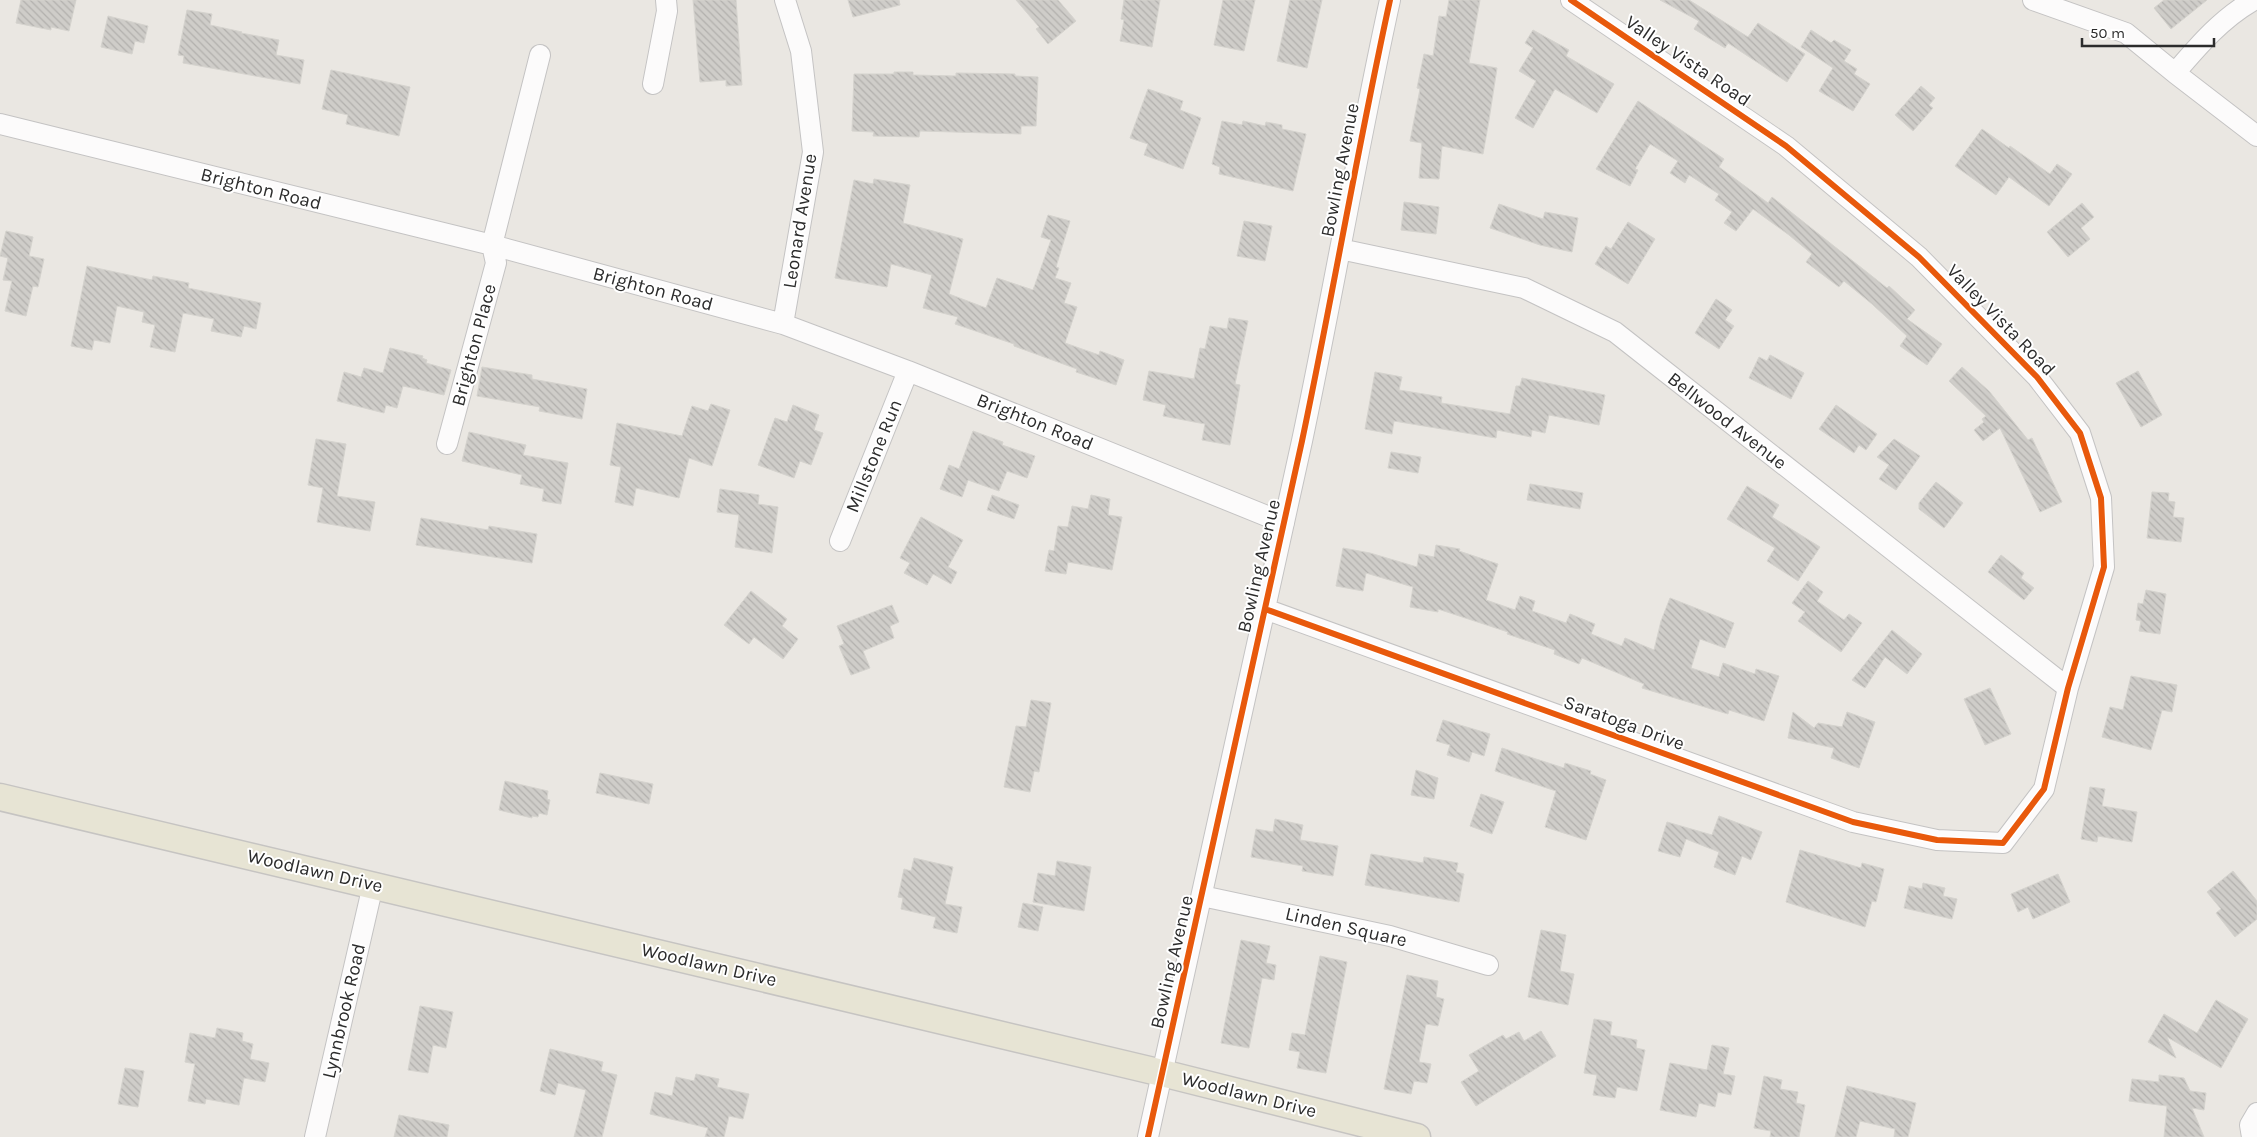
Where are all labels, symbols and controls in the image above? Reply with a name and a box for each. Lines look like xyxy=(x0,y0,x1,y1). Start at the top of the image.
street label: Valley Vista Road xyxy=(1621,11,1755,111)
scale bar xyxy=(2082,15,2214,47)
text: 50 m xyxy=(2090,24,2125,42)
street label: Bowling Avenue xyxy=(1316,101,1364,239)
street label: Leonard Avenue xyxy=(778,152,822,290)
street label: Brighton Road xyxy=(198,163,324,215)
street label: Valley Vista Road xyxy=(1942,260,2060,380)
street label: Brighton Road xyxy=(590,262,716,316)
street label: Brighton Place xyxy=(447,281,501,409)
street label: Bellwood Avenue xyxy=(1663,368,1791,474)
street label: Brighton Road xyxy=(973,389,1097,455)
street label: Millstone Run xyxy=(841,396,907,516)
street label: Bowling Avenue xyxy=(1233,497,1285,635)
street label: Saratoga Drive xyxy=(1561,691,1687,755)
street label: Woodlawn Drive xyxy=(245,845,385,897)
street label: Bowling Avenue xyxy=(1146,893,1198,1031)
street label: Linden Square xyxy=(1283,902,1409,952)
street label: Woodlawn Drive xyxy=(639,939,779,991)
street label: Lynnbrook Road xyxy=(318,941,370,1081)
street label: Woodlawn Drive xyxy=(1179,1068,1319,1122)

